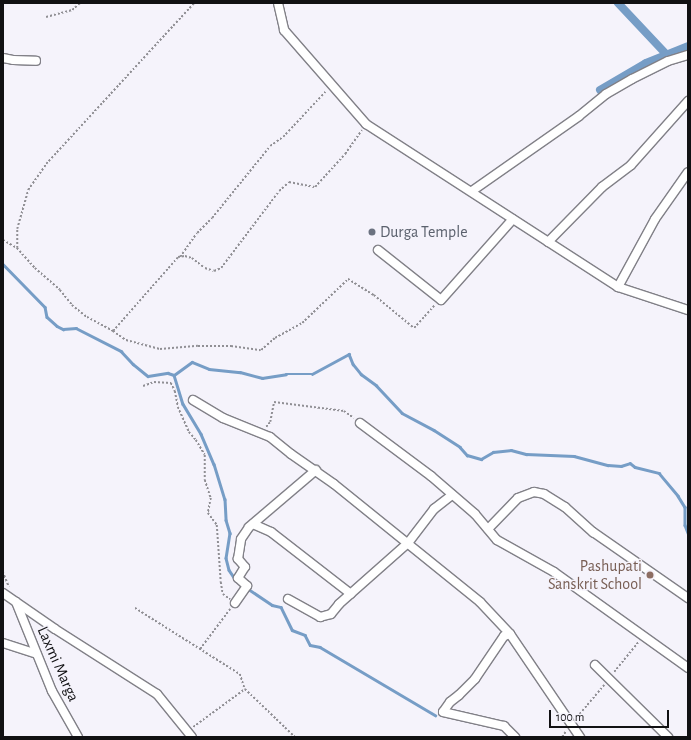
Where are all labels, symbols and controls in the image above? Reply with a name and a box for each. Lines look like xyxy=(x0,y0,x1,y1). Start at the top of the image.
place label: Durga Temple xyxy=(380,222,468,242)
marker: Durga Temple xyxy=(367,227,377,237)
place label: Pashupati Sanskrit School xyxy=(548,556,642,594)
marker: Pashupati Sanskrit School xyxy=(645,570,655,580)
street label: Laxmi Marga xyxy=(33,623,83,705)
scale bar xyxy=(551,702,671,728)
text: 100 m xyxy=(556,711,584,723)

